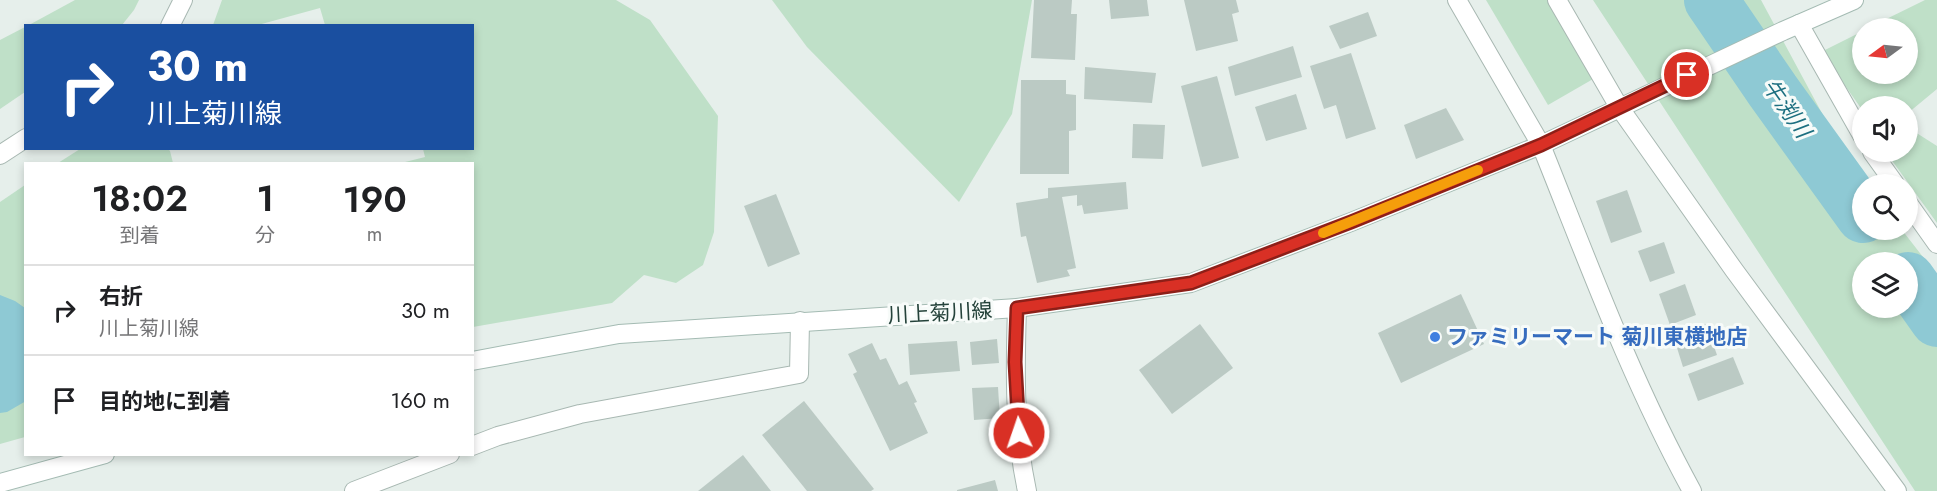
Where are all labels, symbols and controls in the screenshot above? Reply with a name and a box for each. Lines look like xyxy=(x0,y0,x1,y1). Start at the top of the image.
north arrow xyxy=(1852,18,1918,84)
map controls xyxy=(1852,18,1918,318)
text: 30 m xyxy=(147,36,248,97)
icon: right xyxy=(48,48,126,126)
pin xyxy=(1661,49,1712,100)
icon: arrive xyxy=(1670,58,1703,91)
water label: 牛渕川 xyxy=(1755,72,1820,146)
text: 川上菊川線 xyxy=(147,94,282,133)
button: sound xyxy=(1852,96,1918,162)
text: 18:02 xyxy=(91,172,188,224)
text: 1 xyxy=(256,172,274,224)
text: 190 xyxy=(343,173,407,225)
button: search xyxy=(1852,174,1918,240)
text: m xyxy=(367,220,382,249)
text: 到着 xyxy=(120,221,160,250)
text: 分 xyxy=(255,221,275,250)
button: layers xyxy=(1852,252,1918,318)
text: 右折 xyxy=(99,280,143,312)
icon: right xyxy=(48,294,81,327)
text: 30 m xyxy=(401,294,450,326)
street label: 川上菊川線 xyxy=(887,295,993,331)
text: 川上菊川線 xyxy=(99,314,199,343)
place label: ファミリーマート 菊川東横地店 xyxy=(1447,322,1747,352)
marker: ファミリーマート 菊川東横地店 xyxy=(1428,330,1442,344)
icon: arrive xyxy=(48,384,81,417)
text: 160 m xyxy=(390,384,450,416)
text: 目的地に到着 xyxy=(99,385,231,417)
position arrow xyxy=(987,401,1051,465)

